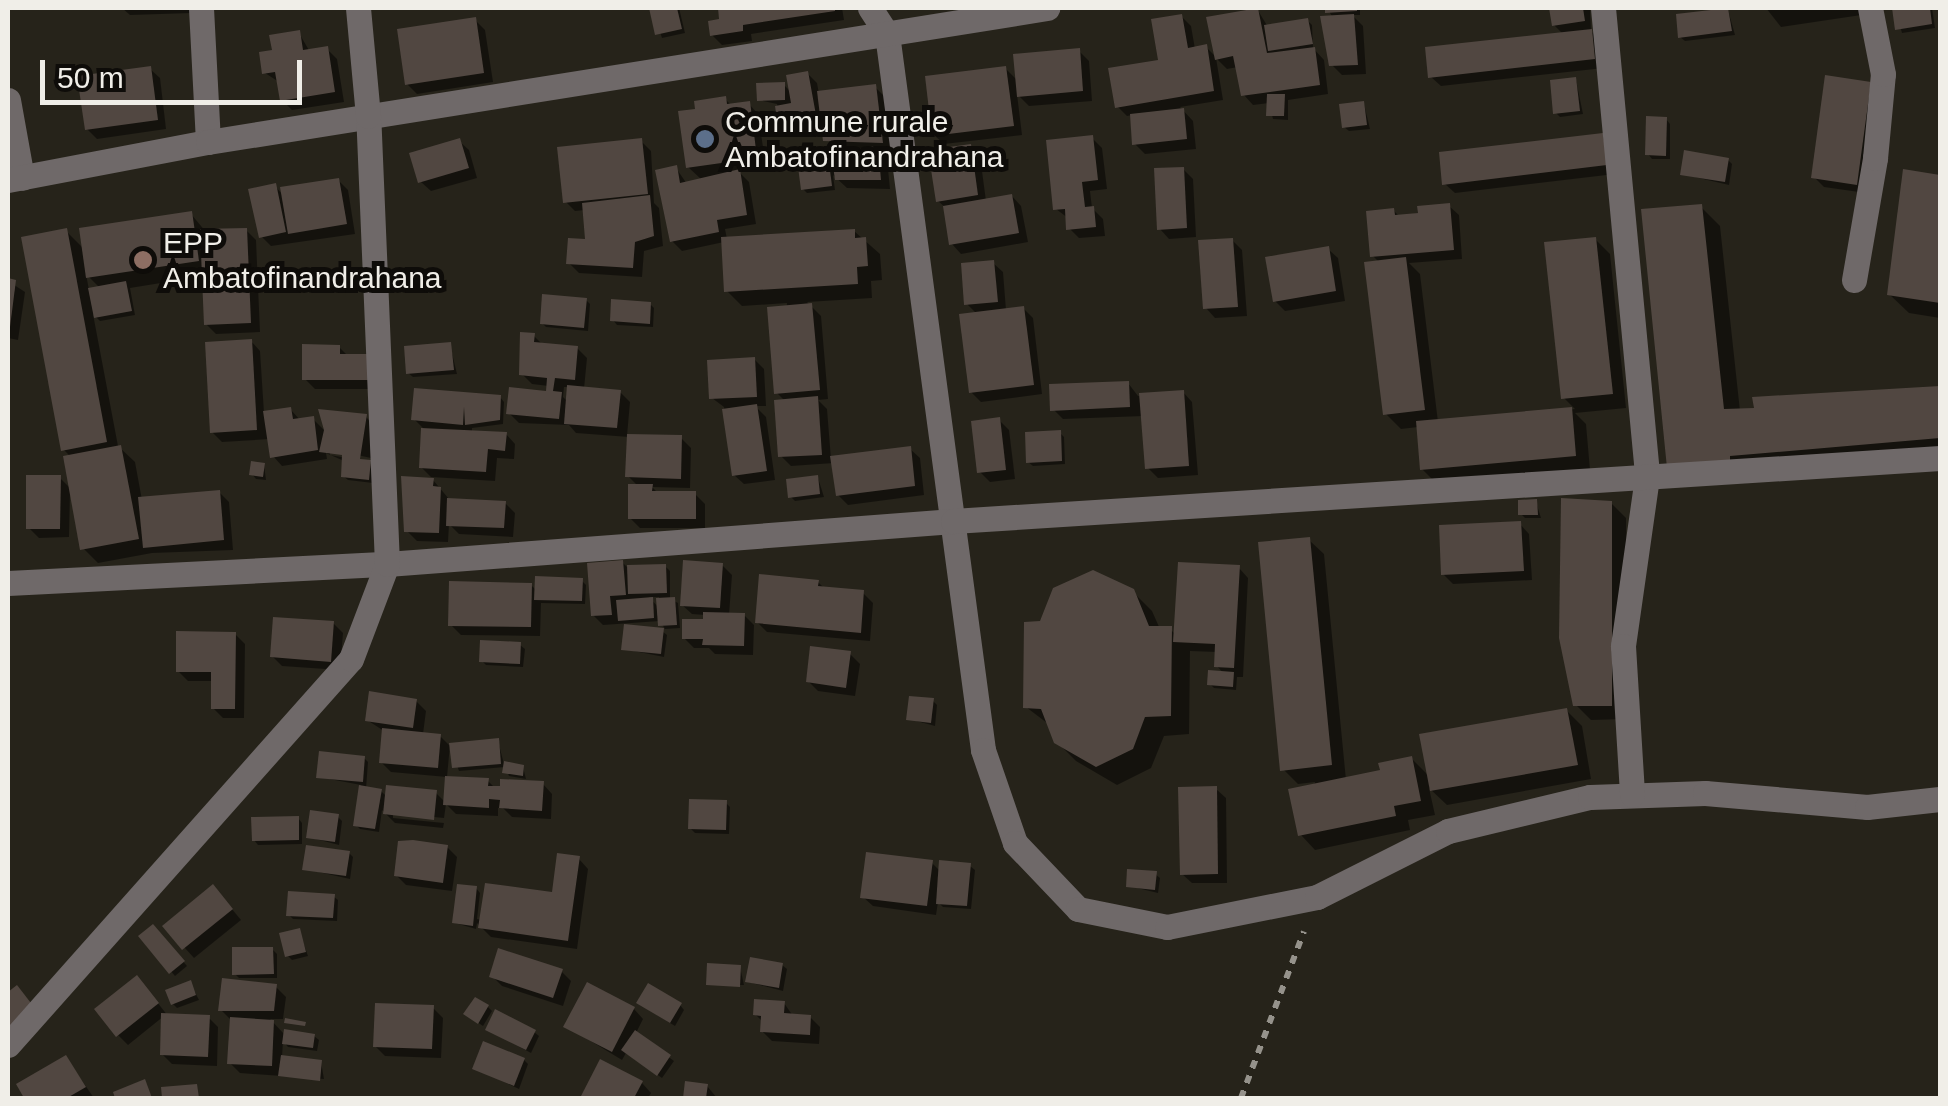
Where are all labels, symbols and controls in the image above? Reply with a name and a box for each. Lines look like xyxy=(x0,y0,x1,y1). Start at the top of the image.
scale bar xyxy=(45,40,308,102)
text: 50 m xyxy=(57,61,124,94)
place label: Commune rurale Ambatofinandrahana xyxy=(725,104,1004,174)
marker: Commune rurale Ambatofinandrahana xyxy=(694,128,716,150)
place label: EPP Ambatofinandrahana xyxy=(163,225,442,296)
marker: EPP Ambatofinandrahana xyxy=(132,249,154,271)

